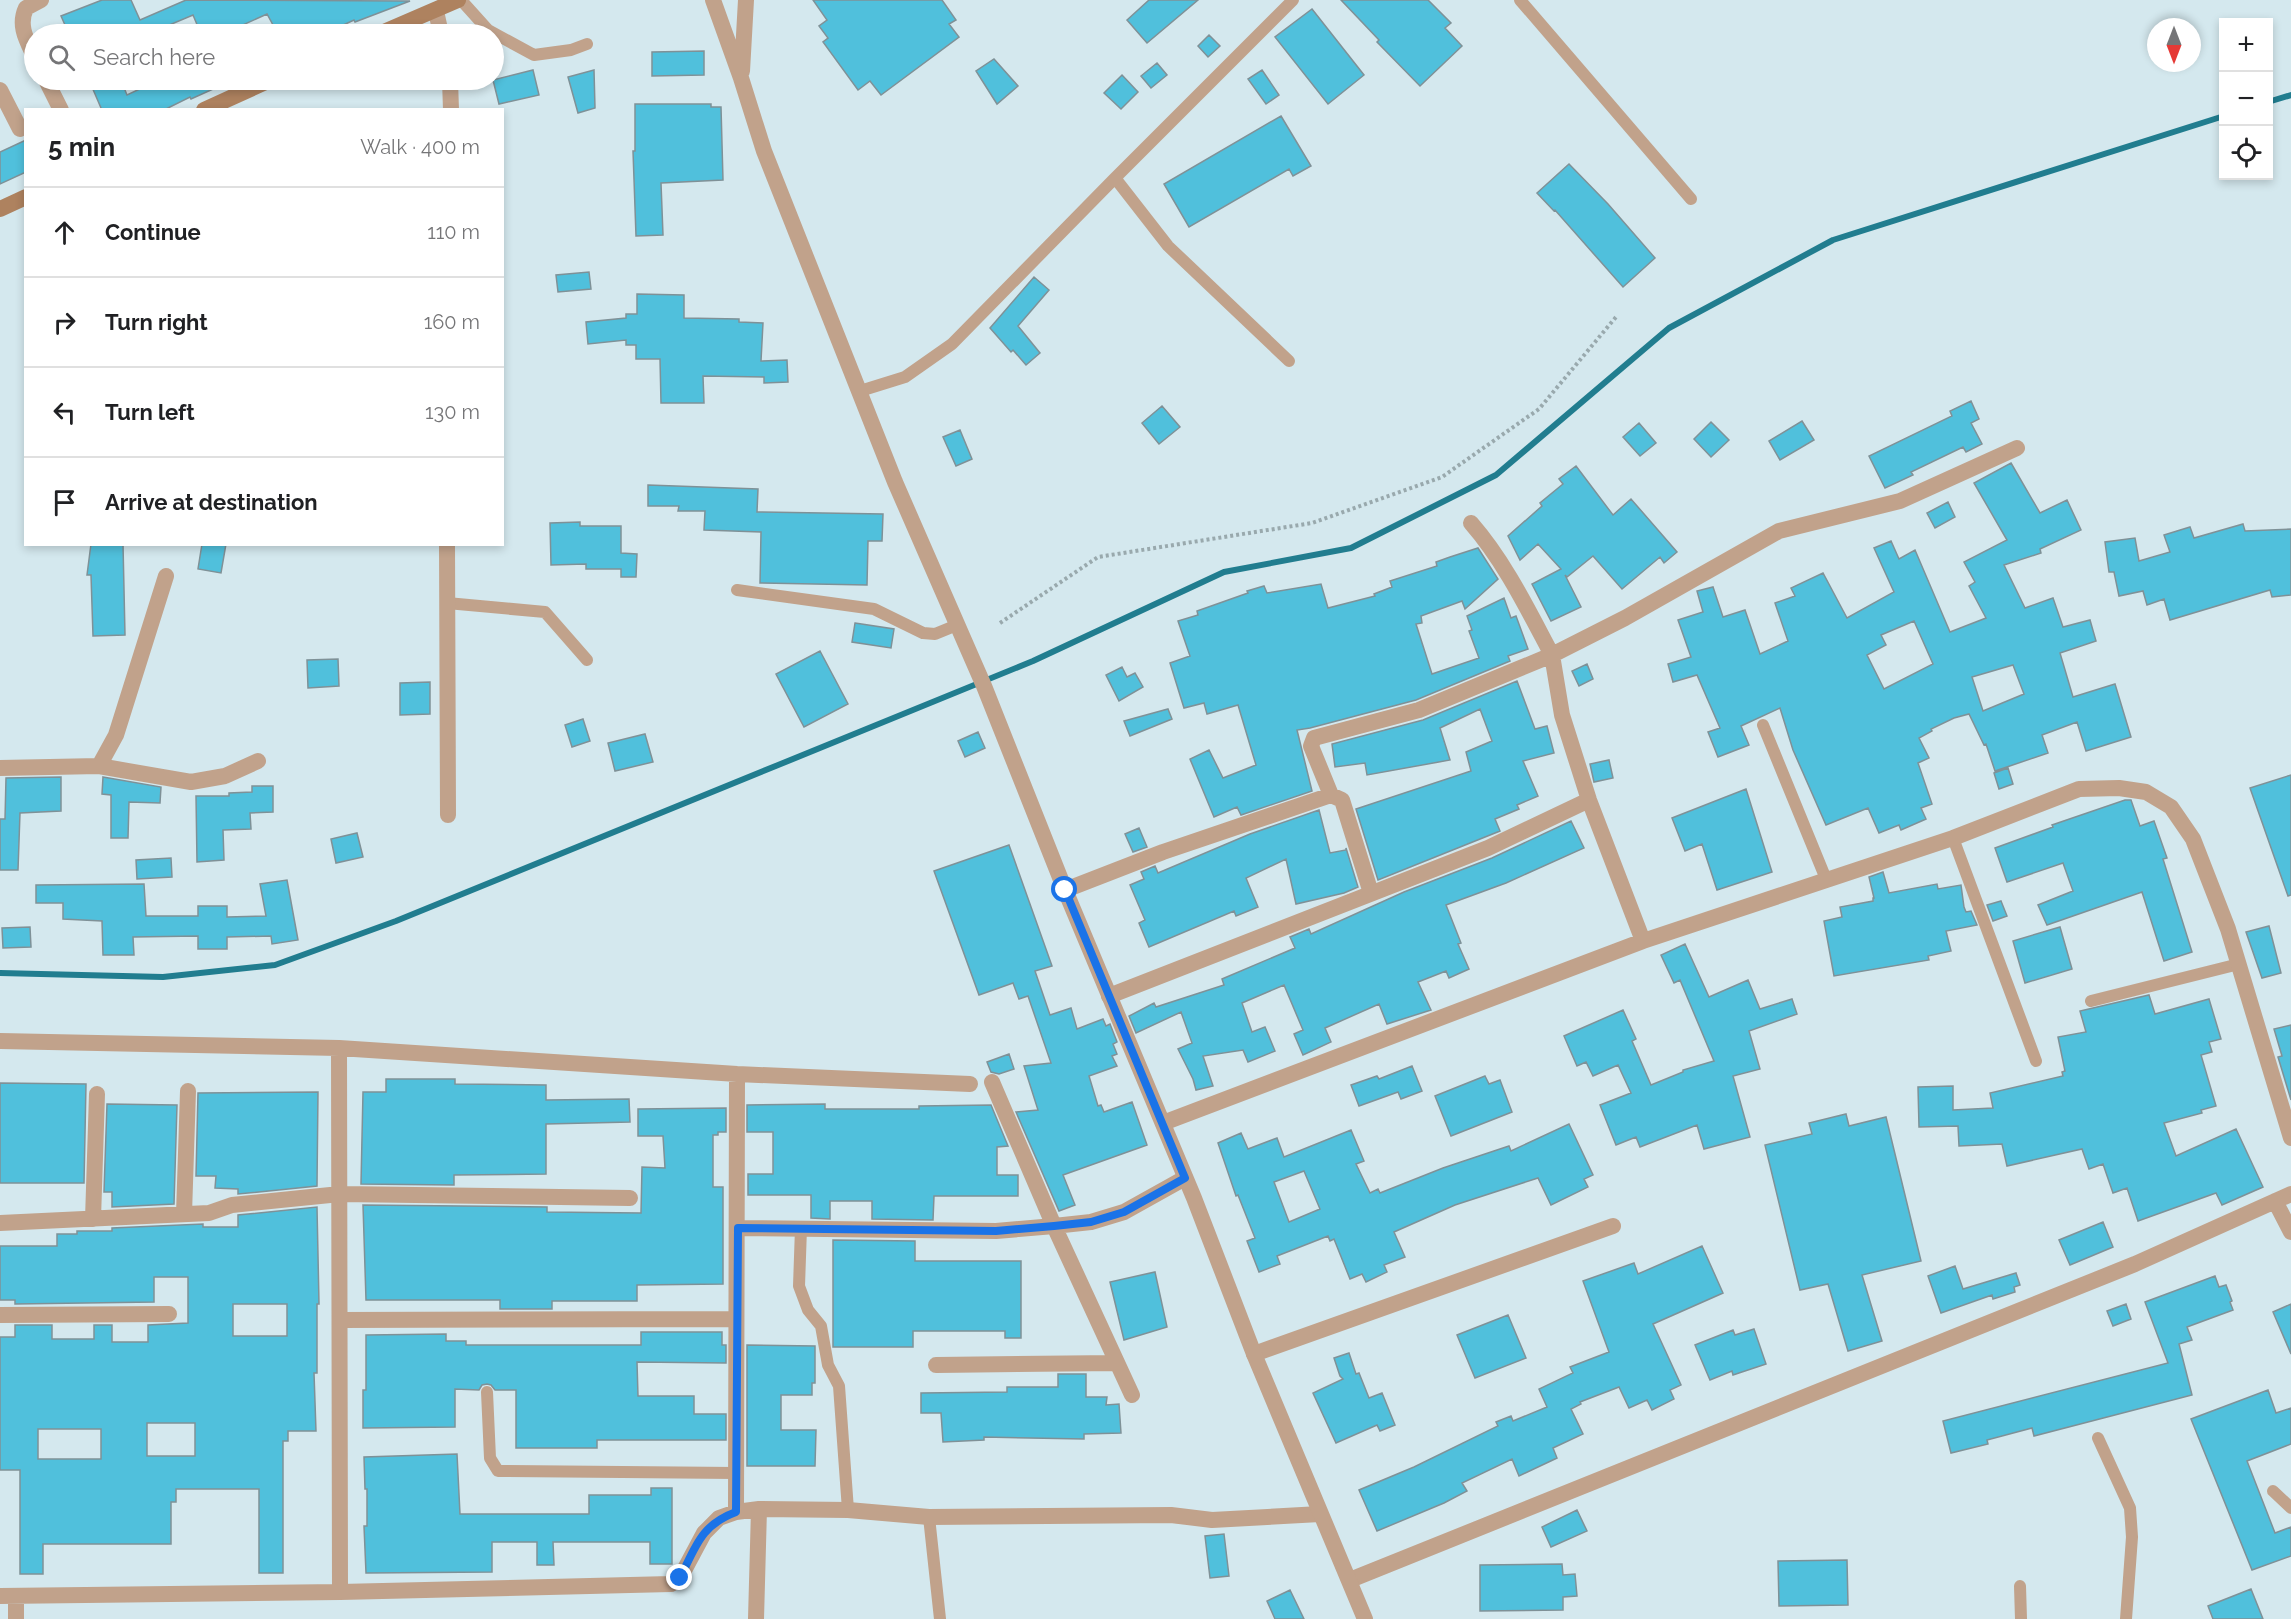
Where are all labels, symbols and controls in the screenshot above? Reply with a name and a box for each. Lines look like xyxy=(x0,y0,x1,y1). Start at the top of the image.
north arrow xyxy=(2147,18,2201,72)
map controls xyxy=(2219,18,2273,180)
button: + xyxy=(2219,18,2273,72)
search box xyxy=(24,24,504,90)
icon: search xyxy=(45,41,78,74)
text: Search here xyxy=(93,44,215,70)
button: − xyxy=(2219,72,2273,126)
button: locate xyxy=(2219,126,2273,180)
text: 5 min xyxy=(48,132,115,162)
text: Walk · 400 m xyxy=(360,135,480,159)
icon: ahead xyxy=(48,216,81,249)
text: Continue xyxy=(105,219,201,245)
text: 110 m xyxy=(427,220,480,244)
icon: right xyxy=(48,306,81,339)
text: Turn right xyxy=(105,309,208,335)
text: 160 m xyxy=(424,310,480,334)
icon: left xyxy=(48,396,81,429)
text: Turn left xyxy=(105,399,195,425)
text: 130 m xyxy=(425,400,480,424)
icon: arrive xyxy=(48,486,81,519)
text: Arrive at destination xyxy=(105,489,318,515)
route start xyxy=(1051,876,1077,902)
route end xyxy=(666,1564,692,1590)

